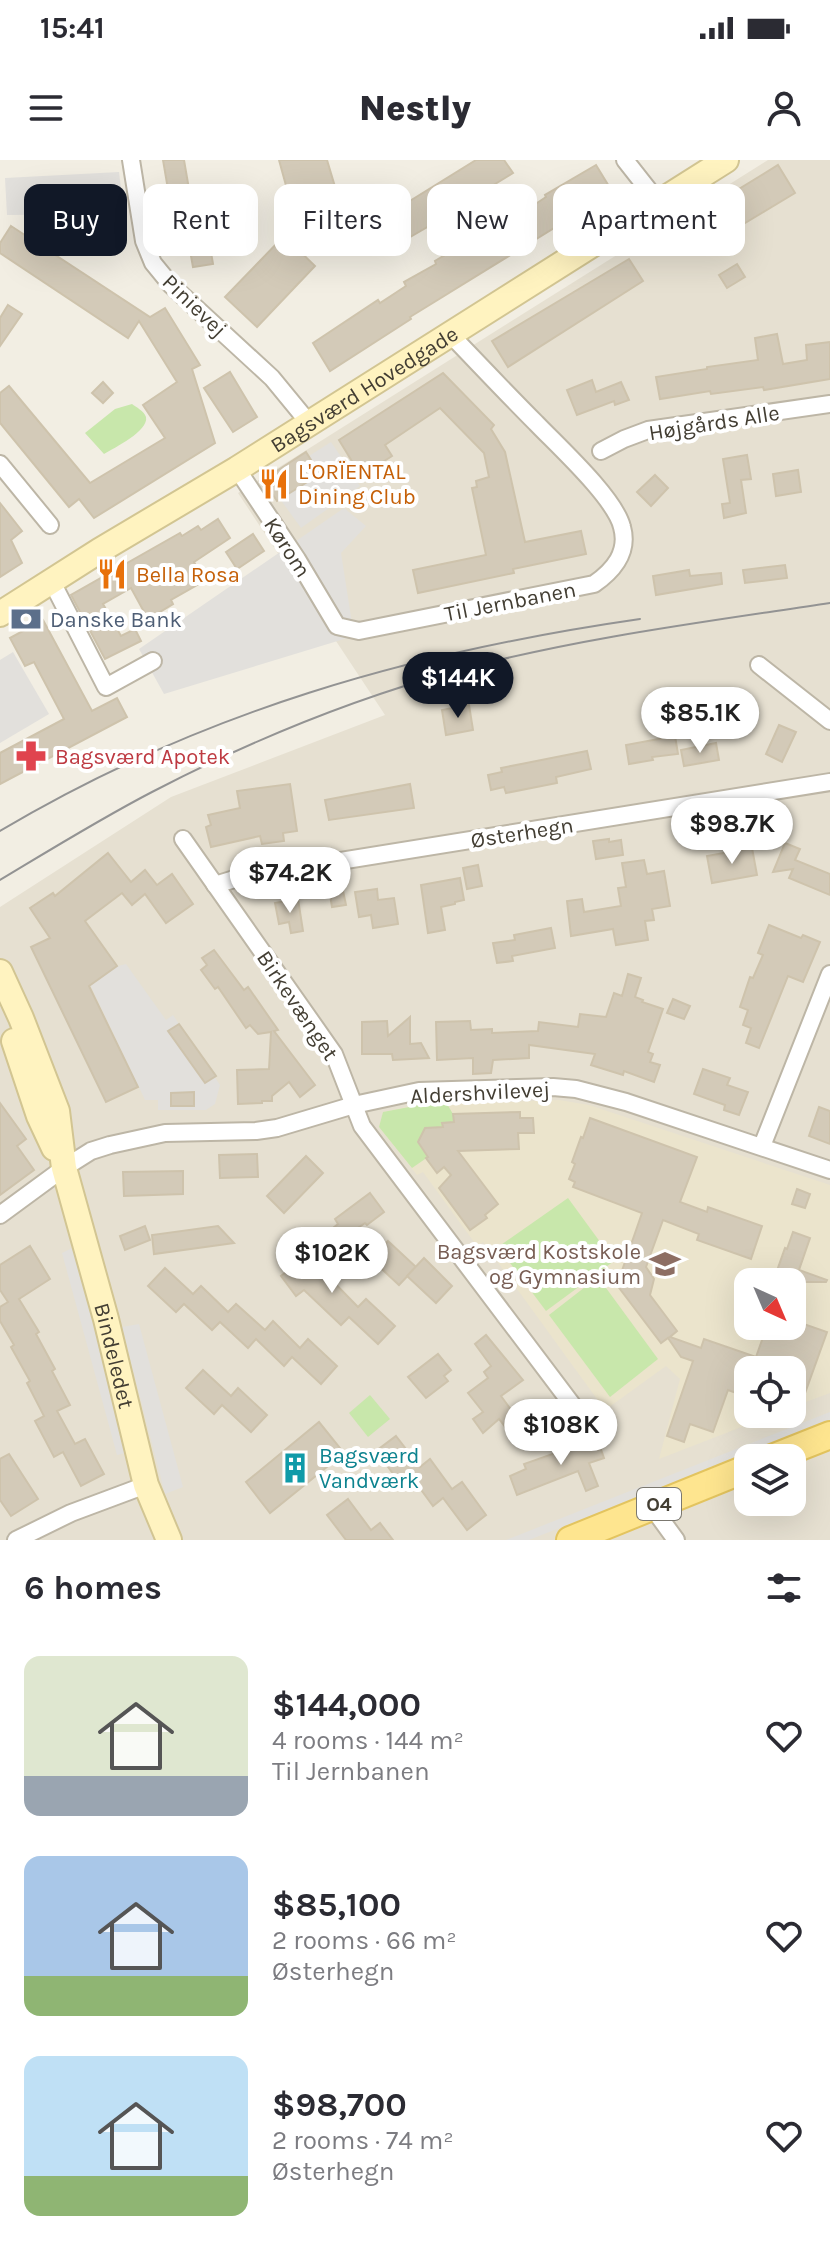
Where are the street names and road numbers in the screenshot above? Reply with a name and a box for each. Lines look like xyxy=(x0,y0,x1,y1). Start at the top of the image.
street label: Pinievej xyxy=(157,269,232,343)
street label: Bagsværd Hovedgade xyxy=(266,321,463,459)
street label: Højgårds Alle xyxy=(647,400,781,446)
street label: Kørom xyxy=(258,513,316,582)
street label: Til Jernbanen xyxy=(442,576,578,627)
street label: Østerhegn xyxy=(469,812,575,854)
street label: Birkevænget xyxy=(251,946,343,1065)
street label: Aldershvilevej xyxy=(409,1076,551,1110)
street label: Bindeledet xyxy=(88,1300,139,1411)
road number: O4 xyxy=(637,1488,681,1520)

